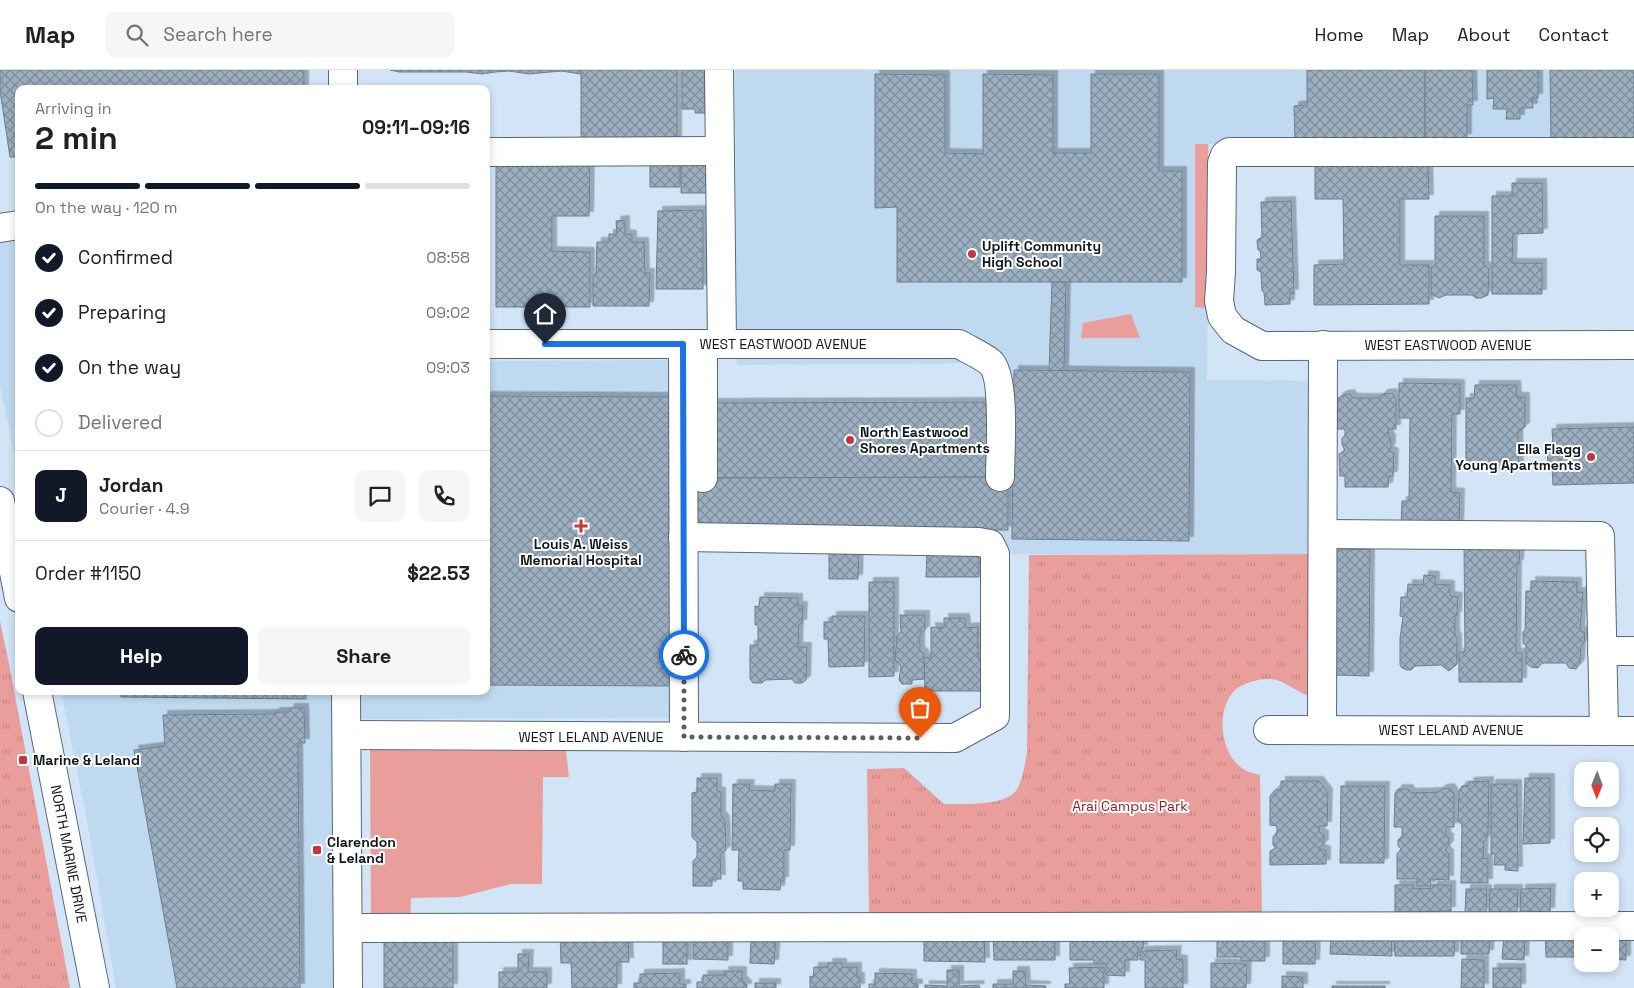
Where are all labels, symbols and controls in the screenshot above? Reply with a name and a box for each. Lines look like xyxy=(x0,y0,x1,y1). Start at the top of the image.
search box xyxy=(105,12,455,57)
text: Map xyxy=(25,19,75,50)
icon: search xyxy=(123,21,151,49)
text: Search here xyxy=(163,22,273,47)
text: Home xyxy=(1315,23,1364,46)
text: Map xyxy=(1392,23,1429,46)
text: About xyxy=(1457,23,1511,46)
text: Contact xyxy=(1539,23,1609,46)
text: Arriving in xyxy=(35,98,112,119)
text: 09:11–09:16 xyxy=(362,115,470,140)
text: 2 min xyxy=(35,118,118,158)
text: On the way · 120 m xyxy=(35,197,178,218)
place label: Uplift Community High School xyxy=(982,237,1101,271)
icon: check xyxy=(35,244,63,272)
text: Confirmed xyxy=(78,245,173,270)
text: 08:58 xyxy=(426,247,470,268)
marker: Uplift Community High School xyxy=(966,248,978,260)
pin xyxy=(524,293,566,344)
icon: check xyxy=(35,299,63,327)
text: Preparing xyxy=(78,300,166,325)
icon: home xyxy=(531,300,559,328)
text: 09:02 xyxy=(426,302,470,323)
street label: WEST EASTWOOD AVENUE xyxy=(699,335,867,353)
street label: WEST EASTWOOD AVENUE xyxy=(1364,336,1532,354)
icon: check xyxy=(35,354,63,382)
text: On the way xyxy=(78,355,181,380)
text: 09:03 xyxy=(426,357,470,378)
text: Delivered xyxy=(78,410,163,435)
place label: North Eastwood Shores Apartments xyxy=(860,423,990,457)
marker: North Eastwood Shores Apartments xyxy=(844,434,856,446)
place label: Ella Flagg Young Apartments xyxy=(1455,440,1581,474)
marker: Ella Flagg Young Apartments xyxy=(1585,451,1597,463)
button: chat xyxy=(354,470,406,522)
button: phone xyxy=(418,470,470,522)
text: Jordan xyxy=(99,473,164,498)
text: J xyxy=(55,483,67,508)
text: Courier · 4.9 xyxy=(99,498,189,519)
marker: Louis A. Weiss Memorial Hospital xyxy=(574,519,588,533)
place label: Louis A. Weiss Memorial Hospital xyxy=(520,535,642,569)
text: Order #1150 xyxy=(35,561,141,586)
text: $22.53 xyxy=(407,561,470,586)
button: Help xyxy=(35,627,248,685)
button: Share xyxy=(258,627,470,685)
courier xyxy=(659,630,709,680)
icon: bike xyxy=(670,641,698,669)
pin xyxy=(899,687,941,738)
icon: bag xyxy=(906,694,934,722)
street label: WEST LELAND AVENUE xyxy=(1379,721,1524,739)
street label: WEST LELAND AVENUE xyxy=(519,728,664,746)
place label: Marine & Leland xyxy=(33,751,140,769)
marker: Marine & Leland xyxy=(17,754,29,766)
north arrow xyxy=(1574,762,1619,808)
map controls xyxy=(1574,762,1619,972)
street label: NORTH MARINE DRIVE xyxy=(47,783,91,925)
park label: Arai Campus Park xyxy=(1072,797,1188,815)
button: locate xyxy=(1574,817,1619,862)
place label: Clarendon & Leland xyxy=(327,833,396,867)
marker: Clarendon & Leland xyxy=(311,844,323,856)
button: + xyxy=(1574,872,1619,917)
button: − xyxy=(1574,927,1619,972)

